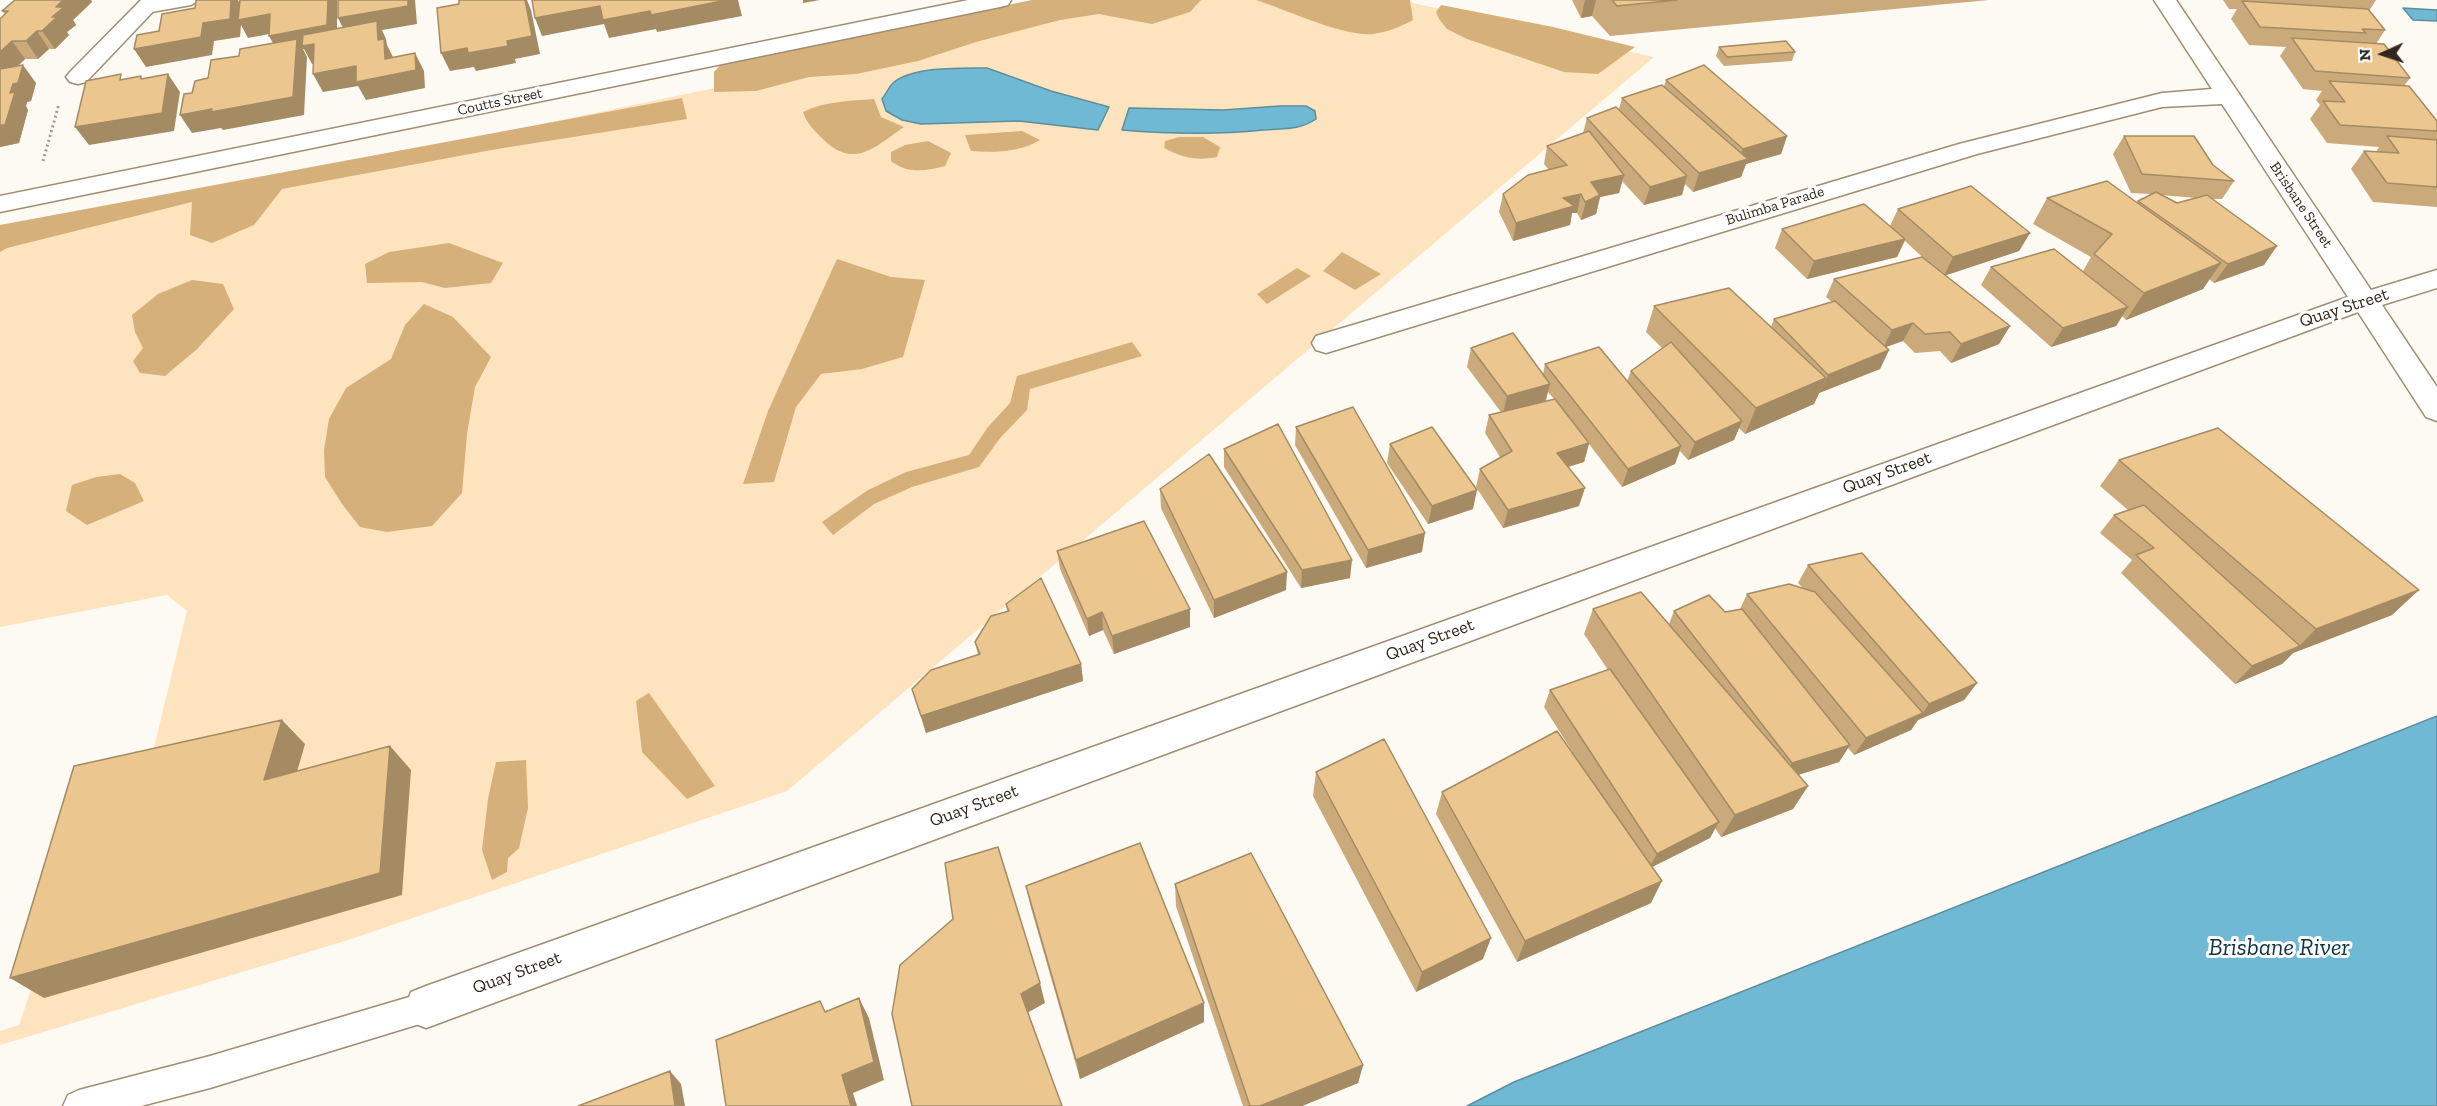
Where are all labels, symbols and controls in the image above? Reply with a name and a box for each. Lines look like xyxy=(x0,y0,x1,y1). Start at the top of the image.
north arrow xyxy=(2353,24,2413,84)
text: N xyxy=(2355,48,2374,62)
street label: Coutts Street xyxy=(456,84,544,120)
street label: Brisbane Street xyxy=(2266,159,2336,251)
street label: Bulimba Parade xyxy=(1724,183,1826,229)
street label: Quay Street xyxy=(2297,283,2391,333)
street label: Quay Street xyxy=(1840,447,1934,499)
street label: Quay Street xyxy=(1383,614,1477,666)
street label: Quay Street xyxy=(927,780,1021,832)
water label: Brisbane River xyxy=(2208,934,2350,962)
street label: Quay Street xyxy=(470,947,564,999)

